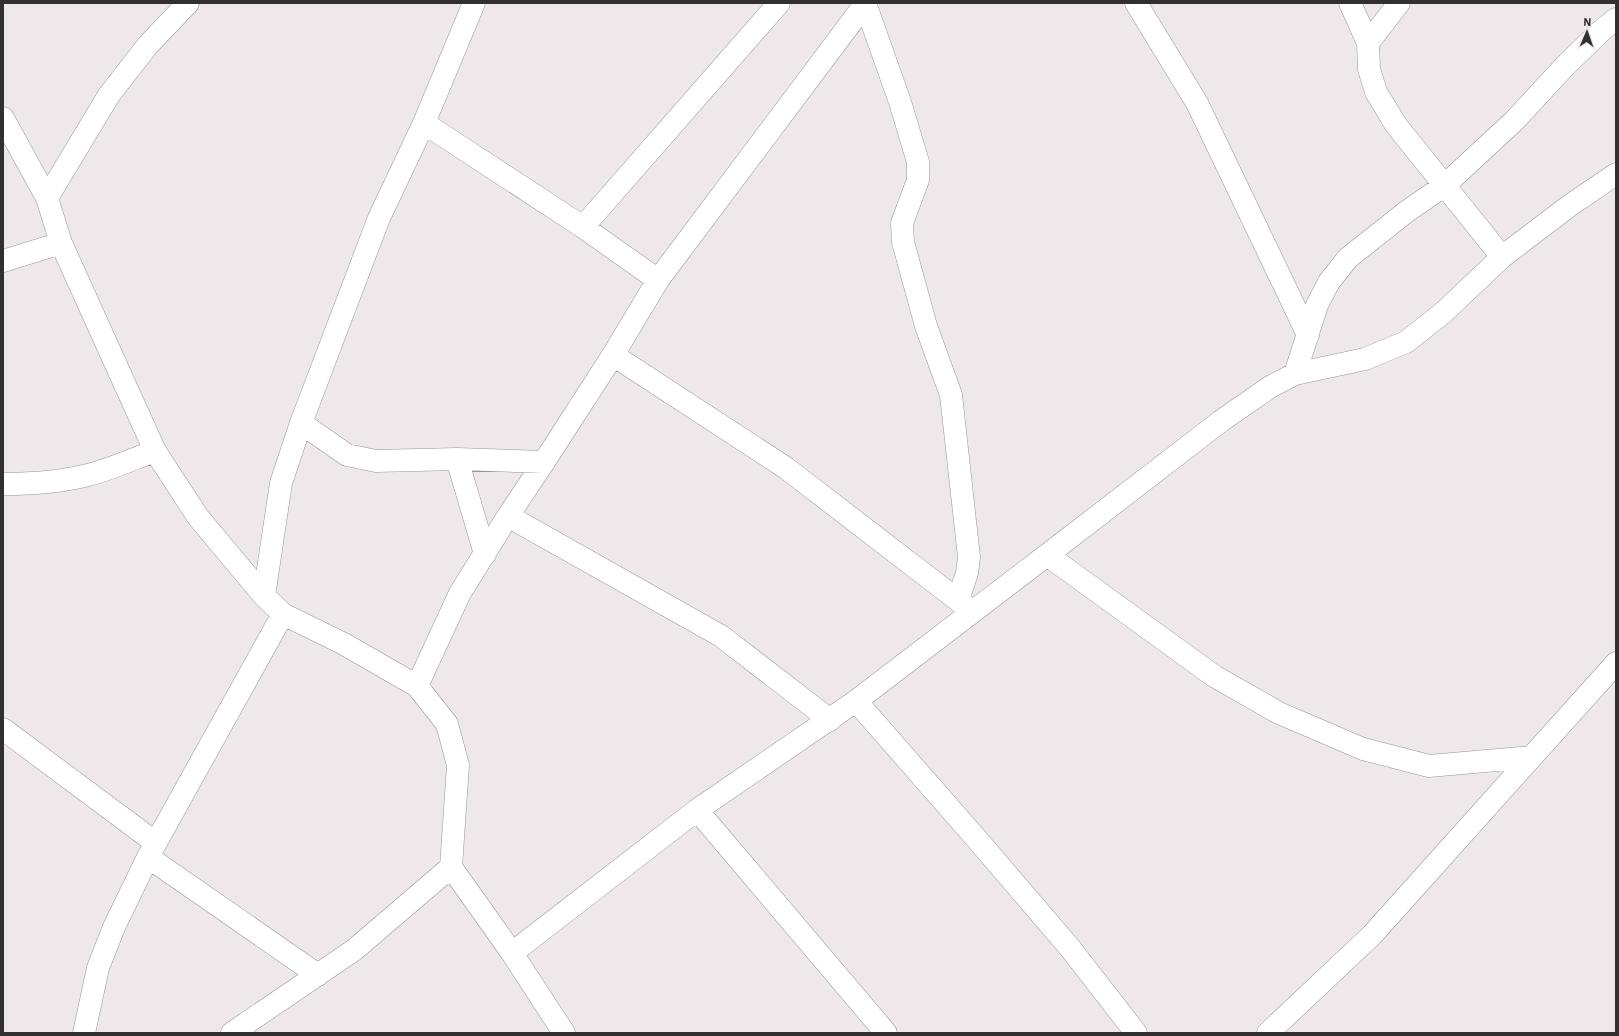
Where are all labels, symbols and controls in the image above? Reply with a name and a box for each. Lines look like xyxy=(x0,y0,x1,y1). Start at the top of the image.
north arrow xyxy=(1567,12,1607,52)
text: N xyxy=(1583,15,1592,29)

